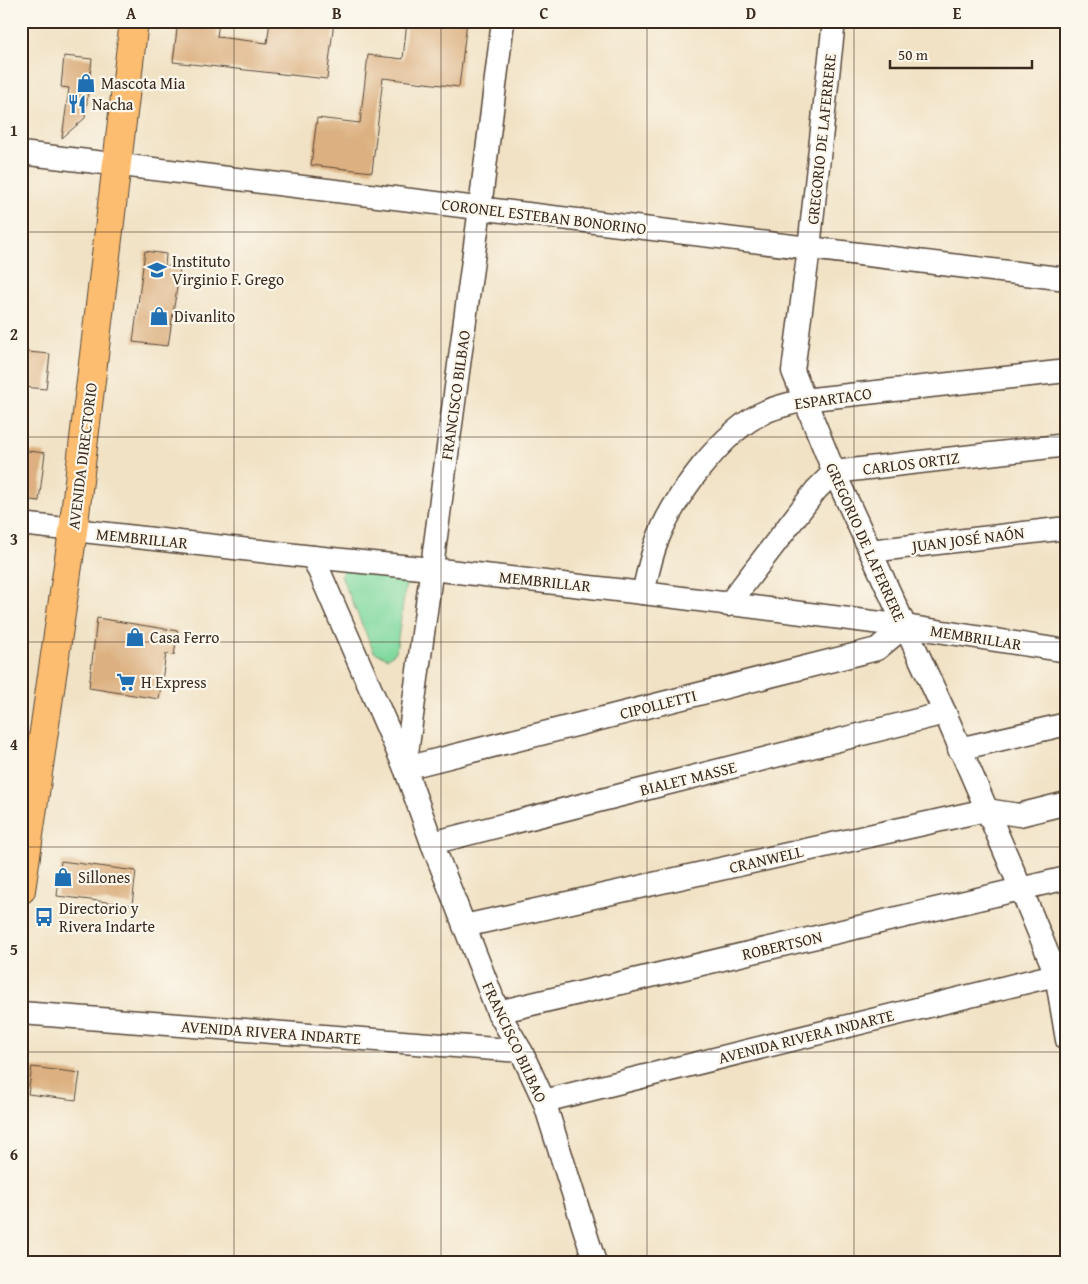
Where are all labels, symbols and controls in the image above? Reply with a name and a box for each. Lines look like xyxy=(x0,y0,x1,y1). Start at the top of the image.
text: A xyxy=(126,1,137,25)
text: B xyxy=(332,1,342,25)
text: C xyxy=(539,1,549,25)
text: D xyxy=(746,1,756,25)
text: E xyxy=(953,1,962,25)
scale bar xyxy=(890,38,1033,70)
text: 50 m xyxy=(898,44,929,65)
street label: GREGORIO DE LAFERRERE xyxy=(800,52,842,226)
place label: Mascota Mia xyxy=(101,71,186,95)
shop icon: Mascota Mia xyxy=(75,72,97,94)
place label: Nacha xyxy=(92,92,134,116)
restaurant icon: Nacha xyxy=(66,93,88,115)
text: 1 xyxy=(10,118,18,142)
street label: CORONEL ESTEBAN BONORINO xyxy=(440,192,648,241)
place label: Instituto Virginio F. Grego xyxy=(172,249,284,291)
school or university icon: Instituto Virginio F. Grego xyxy=(146,259,168,281)
place label: Divanlito xyxy=(174,304,235,328)
shop icon: Divanlito xyxy=(148,305,170,327)
text: 2 xyxy=(10,322,18,346)
street label: FRANCISCO BILBAO xyxy=(434,328,476,461)
street label: AVENIDA DIRECTORIO xyxy=(61,381,103,531)
street label: ESPARTACO xyxy=(793,381,874,415)
street label: CARLOS ORTIZ xyxy=(861,445,961,481)
street label: GREGORIO DE LAFERRERE xyxy=(820,459,912,625)
street label: JUAN JOSÉ NAÓN xyxy=(908,520,1026,558)
street label: MEMBRILLAR xyxy=(95,521,190,555)
text: 3 xyxy=(10,527,18,551)
street label: MEMBRILLAR xyxy=(498,564,593,598)
street label: MEMBRILLAR xyxy=(929,618,1024,656)
place label: Casa Ferro xyxy=(150,625,220,649)
shop icon: Casa Ferro xyxy=(124,626,146,648)
place label: H Express xyxy=(141,670,207,694)
supermarket icon: H Express xyxy=(115,671,137,693)
street label: CIPOLLETTI xyxy=(617,683,699,725)
text: 4 xyxy=(10,732,18,756)
street label: BIALET MASSE xyxy=(637,754,739,802)
street label: CRANWELL xyxy=(727,839,806,879)
place label: Sillones xyxy=(78,865,130,889)
shop icon: Sillones xyxy=(52,866,74,888)
place label: Directorio y Rivera Indarte xyxy=(59,896,155,938)
bus stop icon: Directorio y Rivera Indarte xyxy=(33,906,55,928)
street label: ROBERTSON xyxy=(739,924,825,966)
text: 5 xyxy=(10,937,18,961)
street label: FRANCISCO BILBAO xyxy=(477,978,554,1106)
street label: AVENIDA RIVERA INDARTE xyxy=(716,1003,896,1069)
street label: AVENIDA RIVERA INDARTE xyxy=(180,1014,362,1050)
text: 6 xyxy=(10,1142,18,1166)

